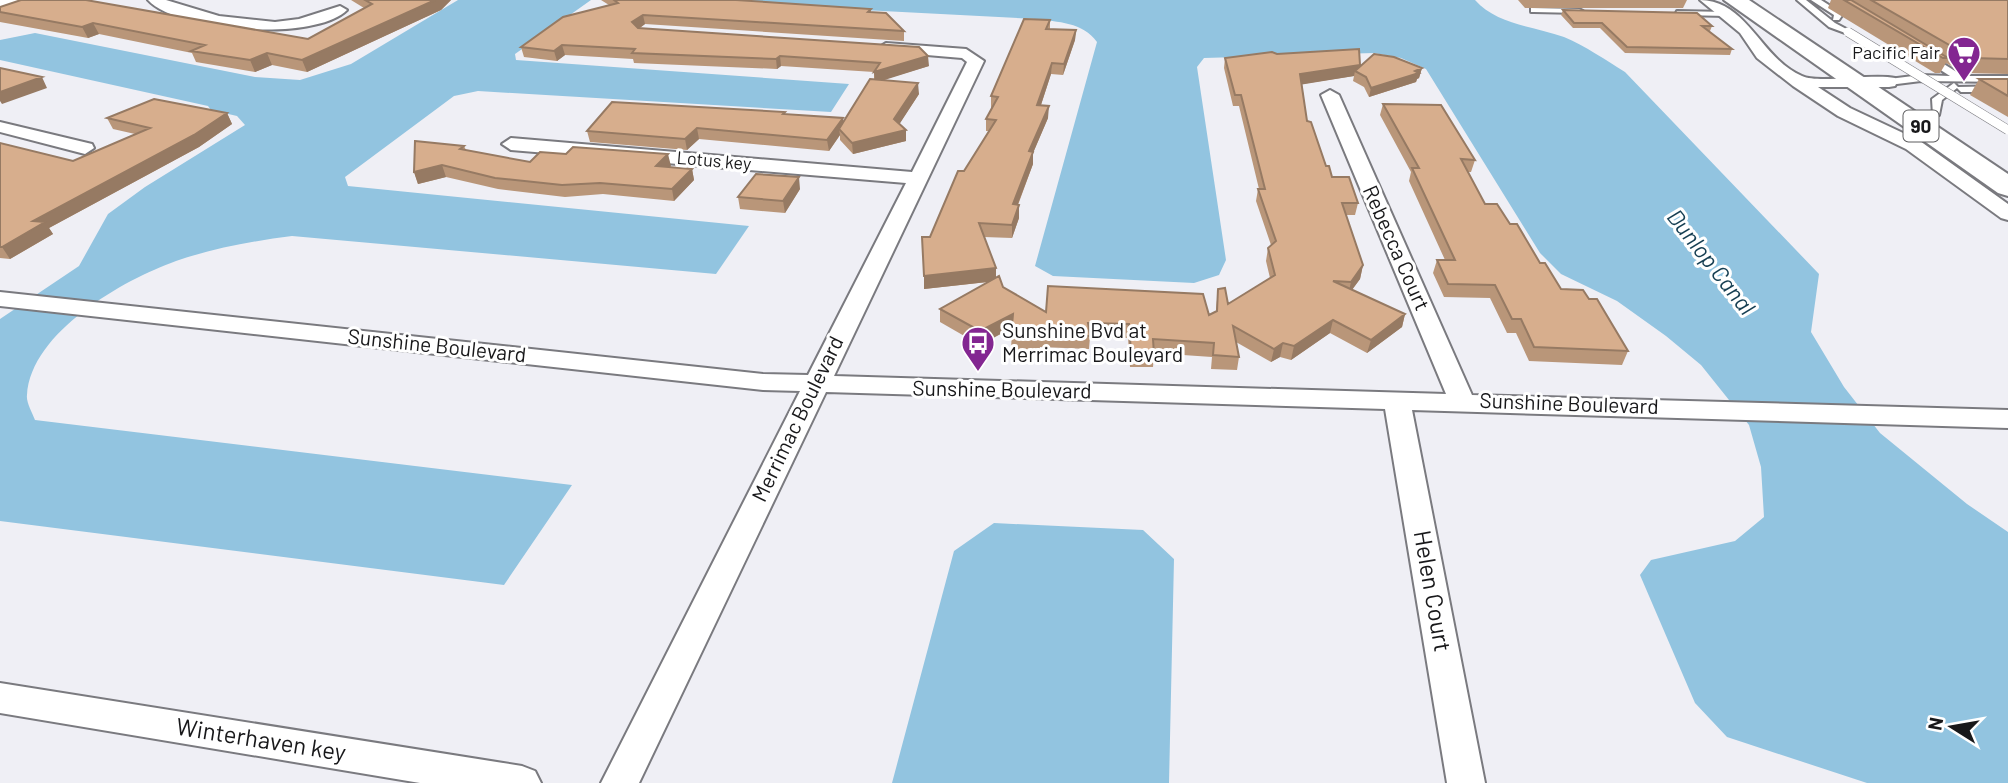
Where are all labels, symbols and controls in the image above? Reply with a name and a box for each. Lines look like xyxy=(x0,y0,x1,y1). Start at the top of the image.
supermarket icon: Pacific Fair xyxy=(1945,34,1983,83)
place label: Pacific Fair xyxy=(1852,41,1940,63)
road number: 90 xyxy=(1904,110,1938,142)
street label: Lotus key xyxy=(676,146,752,174)
street label: Rebecca Court xyxy=(1359,181,1436,314)
water label: Dunlop Canal xyxy=(1662,203,1762,320)
place label: Sunshine Bvd at Merrimac Boulevard xyxy=(1002,317,1183,366)
street label: Sunshine Boulevard xyxy=(347,323,528,366)
bus stop icon: Sunshine Bvd at Merrimac Boulevard xyxy=(959,324,997,373)
street label: Merrimac Boulevard xyxy=(746,331,848,505)
street label: Sunshine Boulevard xyxy=(912,374,1092,403)
street label: Sunshine Boulevard xyxy=(1479,387,1659,418)
street label: Helen Court xyxy=(1409,528,1458,654)
north arrow xyxy=(1917,692,1987,762)
street label: Winterhaven key xyxy=(174,711,348,766)
text: N xyxy=(1922,715,1947,732)

